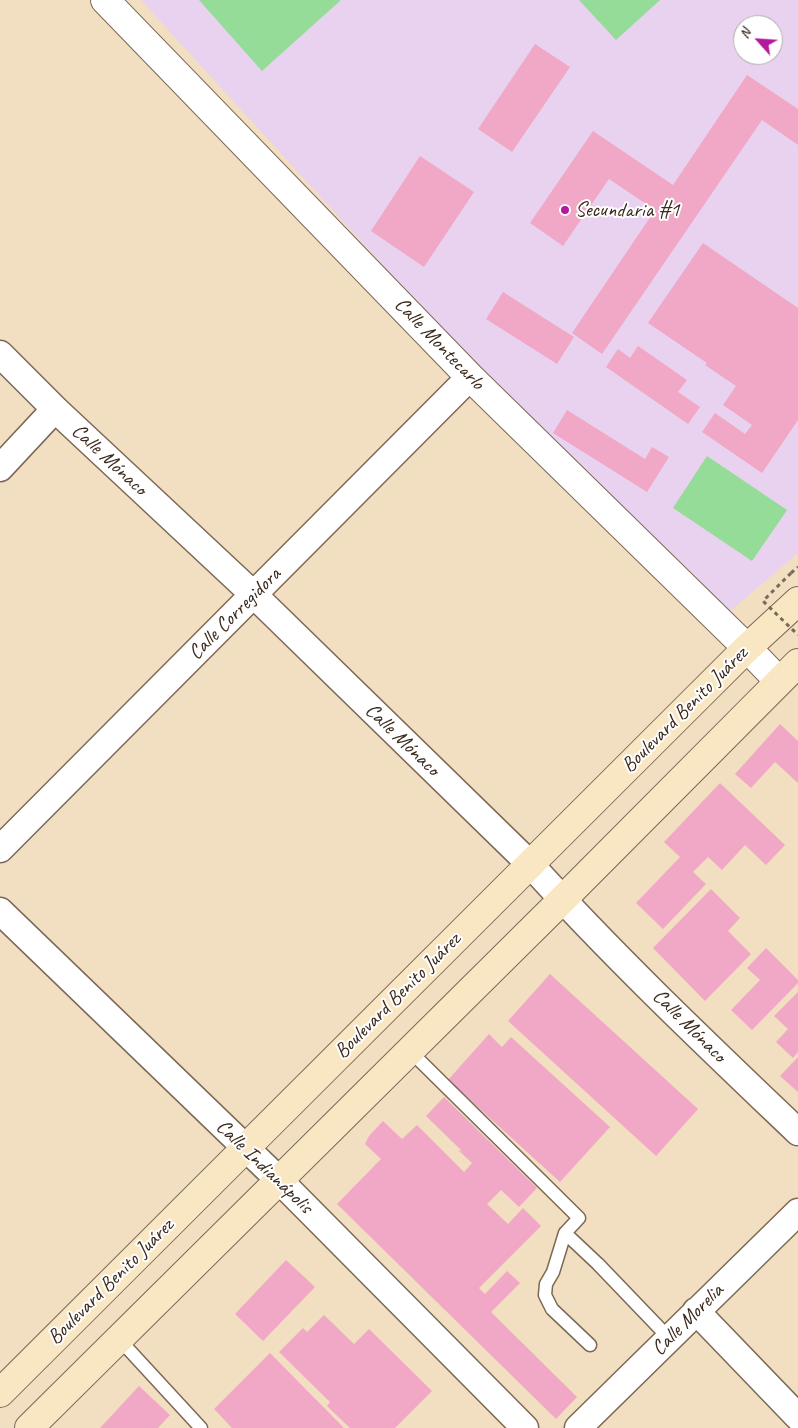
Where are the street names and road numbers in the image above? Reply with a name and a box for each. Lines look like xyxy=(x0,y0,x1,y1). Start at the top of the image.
street label: Calle Montecarlo xyxy=(389,293,489,395)
street label: Calle Mónaco xyxy=(66,419,152,501)
street label: Calle Corregidora xyxy=(184,563,286,665)
street label: Boulevard Benito Juárez xyxy=(617,642,753,778)
street label: Calle Mónaco xyxy=(359,698,445,782)
street label: Boulevard Benito Juárez xyxy=(330,928,466,1064)
street label: Calle Mónaco xyxy=(647,984,731,1068)
street label: Calle Indianápolis xyxy=(210,1115,318,1219)
street label: Boulevard Benito Juárez xyxy=(43,1214,179,1350)
street label: Calle Morelia xyxy=(647,1279,729,1361)

